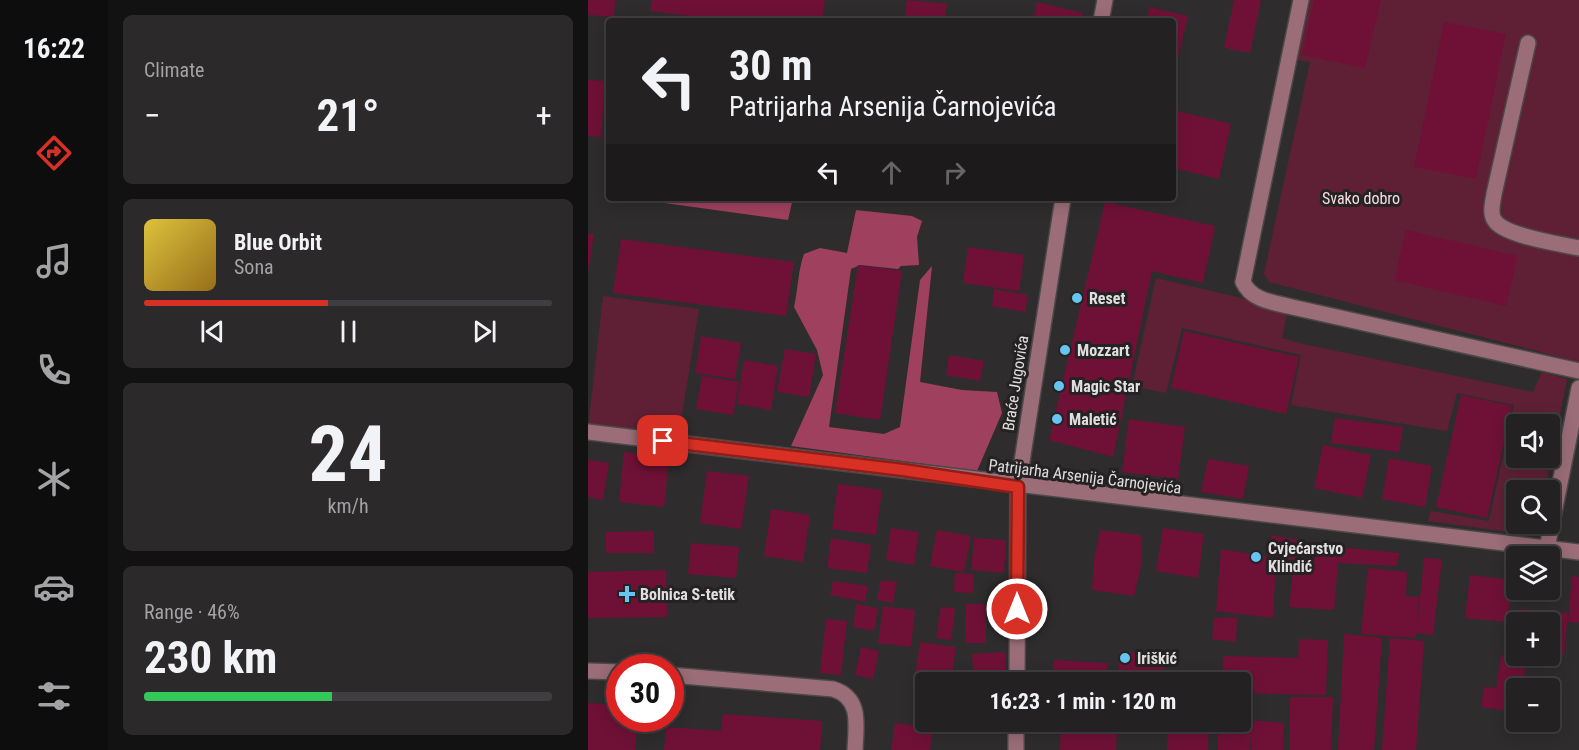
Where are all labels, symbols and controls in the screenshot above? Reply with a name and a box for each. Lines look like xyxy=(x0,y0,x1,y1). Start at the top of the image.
text: 16:22 xyxy=(23,33,85,65)
text: 30 m xyxy=(729,41,812,90)
icon: left xyxy=(630,42,708,120)
text: Climate xyxy=(144,58,204,82)
text: 21° xyxy=(317,89,380,142)
text: Patrijarha Arsenija Čarnojevića xyxy=(729,91,1057,123)
text: − xyxy=(144,96,161,135)
text: + xyxy=(536,96,552,135)
icon: directions xyxy=(33,132,75,174)
icon: left xyxy=(812,156,845,189)
icon: ahead xyxy=(875,156,908,189)
icon: right xyxy=(938,156,971,189)
park label: Svako dobro xyxy=(1322,189,1400,208)
text: Blue Orbit xyxy=(234,230,322,255)
icon: music xyxy=(33,240,75,282)
text: Sona xyxy=(234,255,274,279)
place label: Reset xyxy=(1089,289,1125,308)
marker: Reset xyxy=(1070,291,1084,305)
icon: previous xyxy=(196,315,229,348)
icon: pause xyxy=(332,315,365,348)
icon: next xyxy=(468,315,501,348)
street label: Braće Jugovića xyxy=(999,334,1032,432)
place label: Mozzart xyxy=(1077,341,1130,360)
marker: Mozzart xyxy=(1058,343,1072,357)
icon: phone xyxy=(33,349,75,391)
place label: Magic Star xyxy=(1071,377,1140,396)
marker: Magic Star xyxy=(1052,379,1066,393)
text: 24 xyxy=(309,409,387,500)
place label: Maletić xyxy=(1069,410,1117,429)
marker: Maletić xyxy=(1050,412,1064,426)
map controls xyxy=(1506,414,1560,732)
button: sound xyxy=(1506,414,1560,468)
pin xyxy=(637,415,688,466)
icon: arrive xyxy=(646,424,679,457)
street label: Patrijarha Arsenija Čarnojevića xyxy=(987,454,1183,498)
icon: climate xyxy=(33,458,75,500)
button: search xyxy=(1506,480,1560,534)
text: km/h xyxy=(327,494,369,518)
place label: Cvjećarstvo Klindić xyxy=(1268,539,1343,576)
button: layers xyxy=(1506,546,1560,600)
marker: Cvjećarstvo Klindić xyxy=(1249,550,1263,564)
icon: car xyxy=(33,566,75,608)
position arrow xyxy=(985,577,1049,641)
marker: Bolnica S-tetik xyxy=(618,585,636,603)
place label: Bolnica S-tetik xyxy=(640,585,735,604)
text: Range · 46% xyxy=(144,600,240,624)
button: + xyxy=(1506,612,1560,666)
text: 230 km xyxy=(144,631,277,684)
place label: Iriškić xyxy=(1137,649,1177,668)
marker: Iriškić xyxy=(1118,651,1132,665)
speed limit sign: 30 xyxy=(606,654,684,732)
icon: filters xyxy=(33,675,75,717)
button: − xyxy=(1506,678,1560,732)
text: 16:23 · 1 min · 120 m xyxy=(990,689,1176,714)

